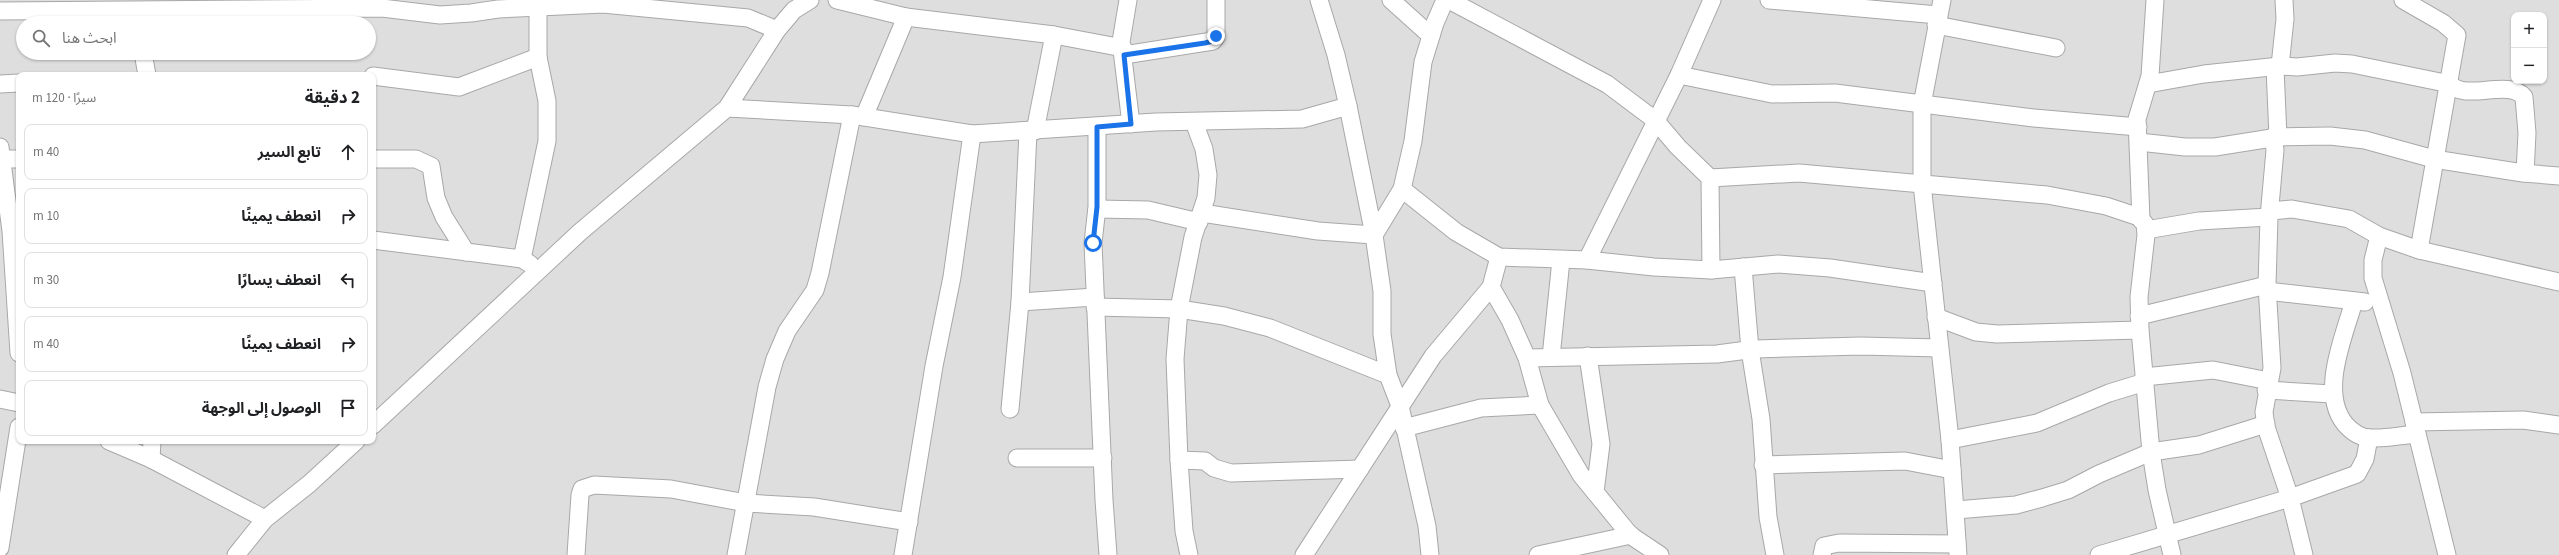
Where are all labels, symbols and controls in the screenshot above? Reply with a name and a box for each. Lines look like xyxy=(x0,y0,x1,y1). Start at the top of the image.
map controls xyxy=(2511,12,2547,84)
button: + xyxy=(2511,12,2547,48)
search box xyxy=(16,16,376,60)
icon: search xyxy=(30,27,52,49)
route end xyxy=(1207,27,1225,45)
text: ابحث هنا xyxy=(62,28,117,49)
button: − xyxy=(2511,48,2547,84)
text: 2 دقيقة xyxy=(305,86,360,110)
text: سيرًا · 120 m xyxy=(32,89,96,107)
icon: ahead xyxy=(337,141,359,163)
text: تابع السير xyxy=(258,142,321,163)
text: 40 m xyxy=(33,143,59,161)
icon: right xyxy=(337,205,359,227)
text: انعطف يمينًا xyxy=(241,206,321,227)
text: 10 m xyxy=(33,207,59,225)
route start xyxy=(1084,234,1102,252)
icon: left xyxy=(337,269,359,291)
text: انعطف يسارًا xyxy=(237,270,321,291)
text: 30 m xyxy=(33,271,59,289)
icon: right xyxy=(337,333,359,355)
text: انعطف يمينًا xyxy=(241,334,321,355)
text: 40 m xyxy=(33,335,59,353)
icon: arrive xyxy=(337,397,359,419)
text: الوصول إلى الوجهة xyxy=(202,398,321,419)

